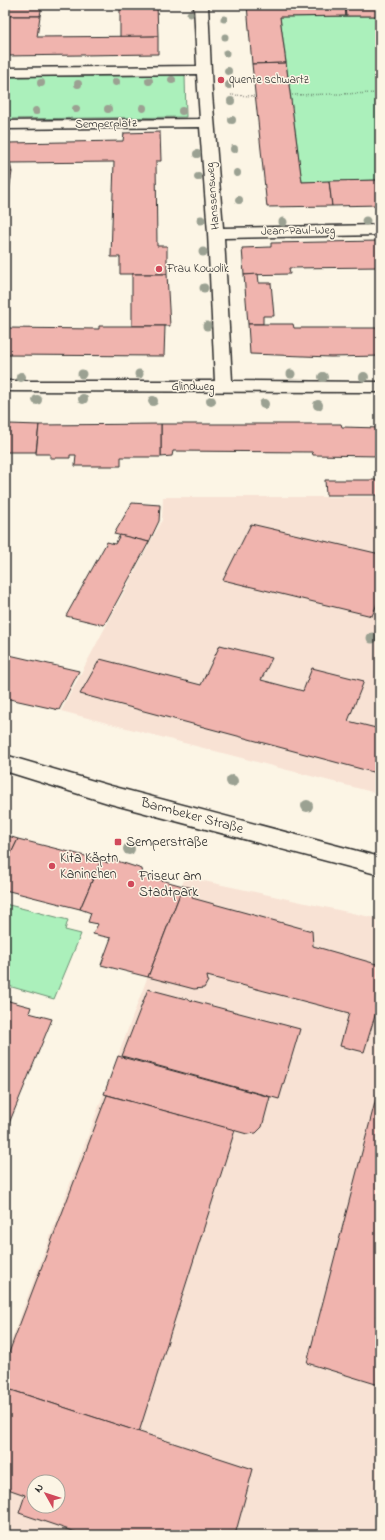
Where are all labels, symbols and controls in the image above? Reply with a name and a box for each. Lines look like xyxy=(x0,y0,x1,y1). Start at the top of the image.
place label: quente schwartz xyxy=(229,71,310,89)
marker: quente schwartz xyxy=(216,75,226,85)
street label: Semperplatz xyxy=(75,114,138,134)
street label: Hanssensweg xyxy=(201,161,226,230)
street label: Jean-Paul-Weg xyxy=(261,221,335,242)
place label: Frau Kowolik xyxy=(166,260,230,278)
marker: Frau Kowolik xyxy=(154,264,164,274)
street label: Glindweg xyxy=(171,378,215,397)
street label: Barmbeker Straße xyxy=(137,792,246,840)
place label: Semperstraße xyxy=(126,832,208,853)
marker: Semperstraße xyxy=(113,837,123,847)
place label: Kita Käptn Kaninchen xyxy=(60,848,118,885)
marker: Kita Käptn Kaninchen xyxy=(47,861,57,871)
place label: Friseur am Stadtpark xyxy=(138,866,202,903)
marker: Friseur am Stadtpark xyxy=(126,879,136,889)
north arrow xyxy=(26,1474,66,1514)
text: N xyxy=(30,1480,48,1496)

